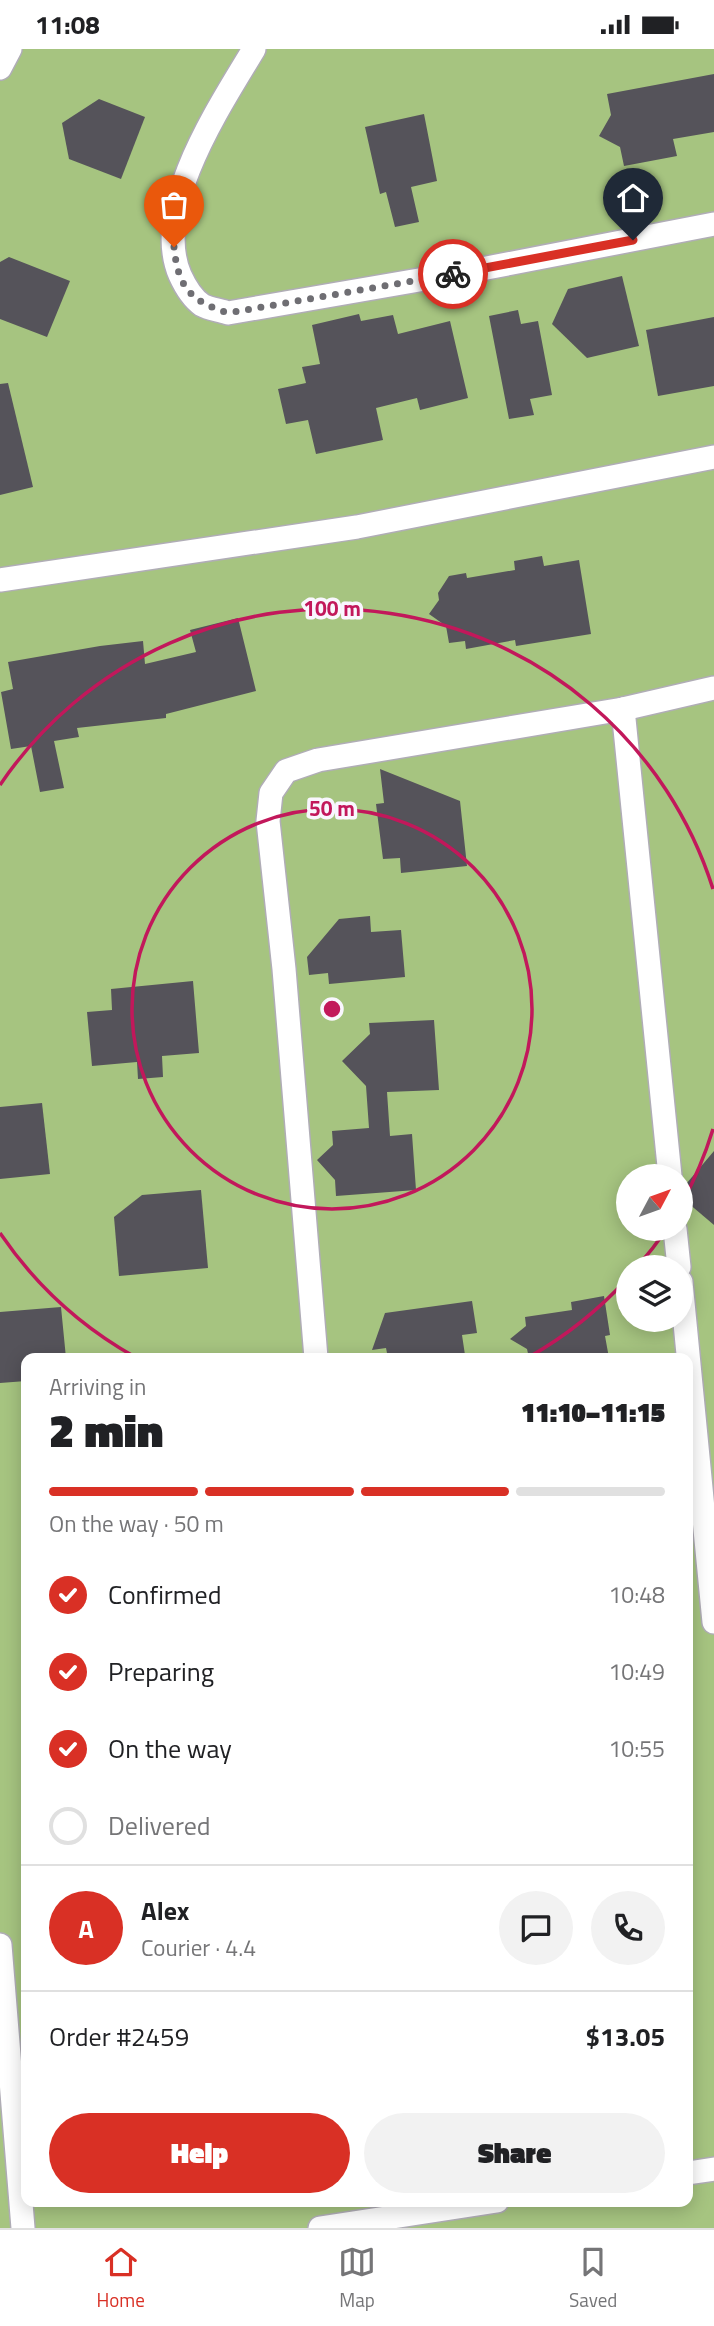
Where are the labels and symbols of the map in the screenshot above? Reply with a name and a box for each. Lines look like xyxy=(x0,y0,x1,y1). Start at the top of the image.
pin xyxy=(603,168,663,240)
pin xyxy=(144,175,204,247)
courier xyxy=(418,239,488,309)
text: 100 m xyxy=(303,592,361,624)
text: 50 m xyxy=(309,792,355,824)
centre of rings xyxy=(320,997,344,1021)
north arrow xyxy=(616,1164,693,1241)

